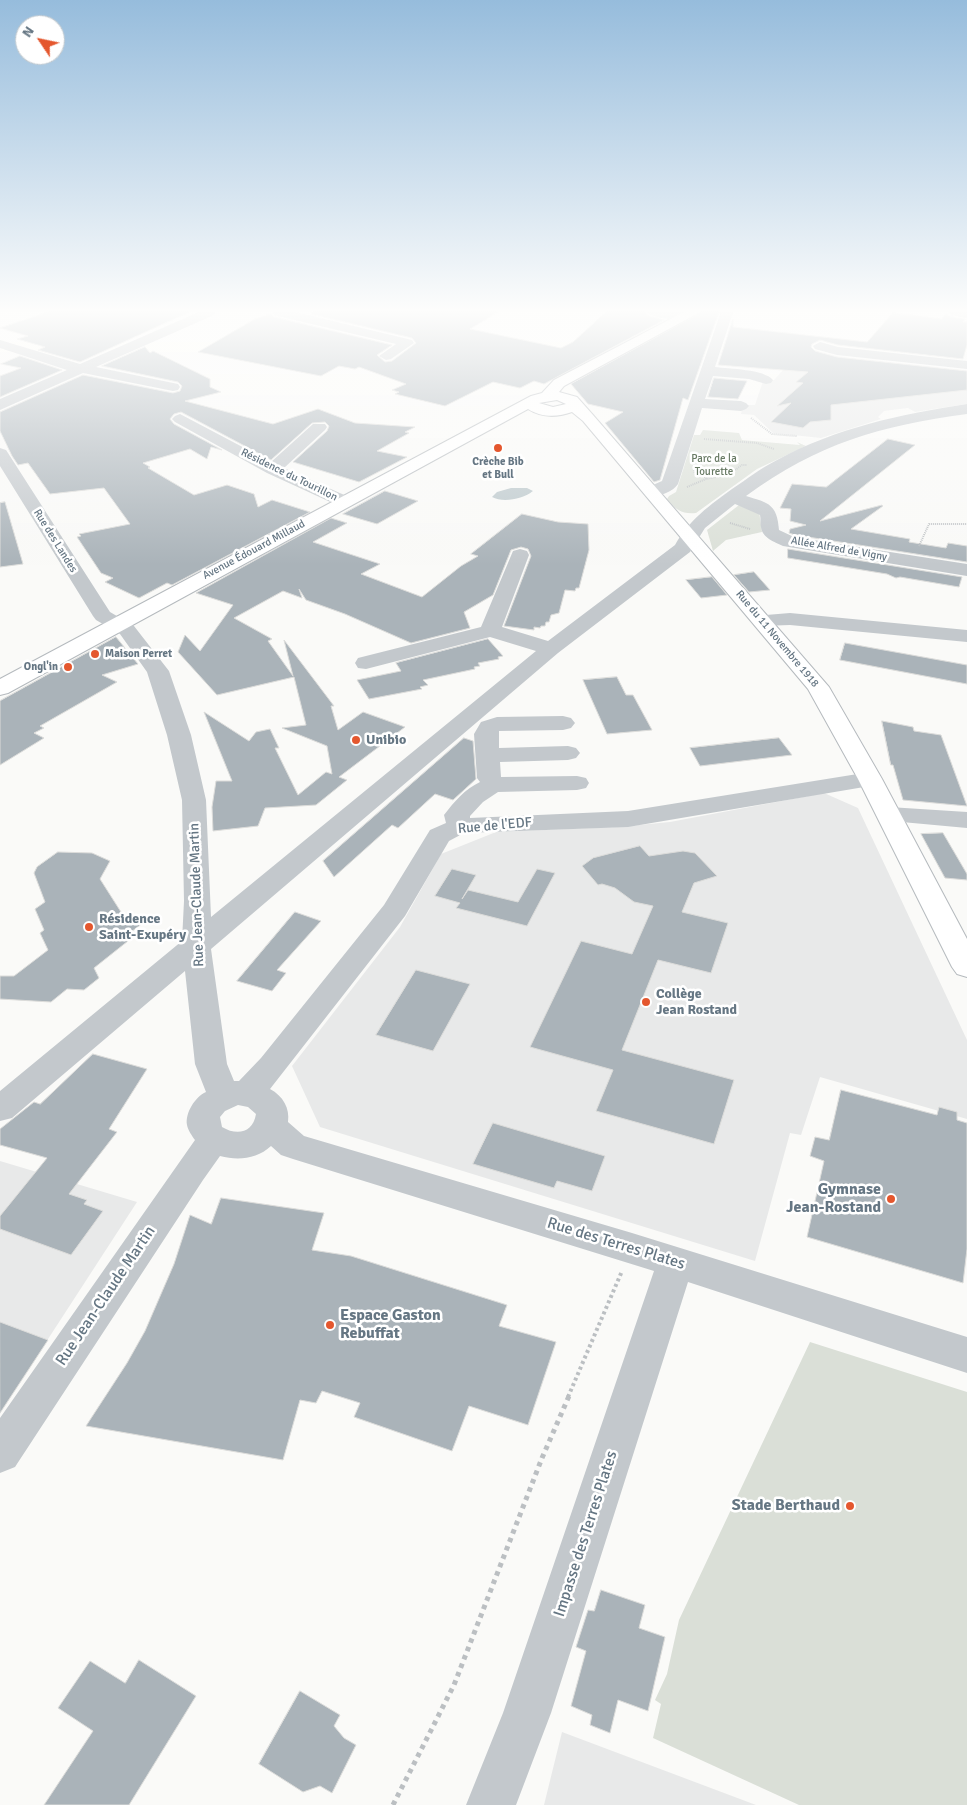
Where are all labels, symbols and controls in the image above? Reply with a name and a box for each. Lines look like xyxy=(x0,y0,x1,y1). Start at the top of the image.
north arrow xyxy=(15,15,65,65)
text: N xyxy=(18,23,38,41)
marker: Crèche Bib et Bull xyxy=(492,442,504,454)
street label: Résidence du Tourillon xyxy=(239,446,339,504)
park label: Parc de la Tourette xyxy=(691,452,737,478)
place label: Crèche Bib et Bull xyxy=(472,455,524,481)
street label: Rue des Landes xyxy=(30,507,80,575)
street label: Avenue Édouard Millaud xyxy=(201,517,307,583)
street label: Allée Alfred de Vigny xyxy=(790,534,888,564)
street label: Rue du 11 Novembre 1918 xyxy=(733,588,821,690)
place label: Maison Perret xyxy=(105,647,172,661)
marker: Maison Perret xyxy=(89,648,101,660)
place label: Ongl'in xyxy=(24,660,58,674)
marker: Ongl'in xyxy=(62,661,74,673)
place label: Unibio xyxy=(366,732,406,748)
marker: Unibio xyxy=(350,734,362,746)
street label: Rue de l'EDF xyxy=(457,814,533,838)
street label: Rue Jean-Claude Martin xyxy=(186,823,208,967)
place label: Résidence Saint-Exupéry xyxy=(99,911,186,944)
marker: Résidence Saint-Exupéry xyxy=(83,921,95,933)
place label: Collège Jean Rostand xyxy=(656,986,737,1019)
marker: Collège Jean Rostand xyxy=(640,996,652,1008)
place label: Gymnase Jean-Rostand xyxy=(786,1180,881,1218)
marker: Gymnase Jean-Rostand xyxy=(885,1193,897,1205)
street label: Rue des Terres Plates xyxy=(545,1214,687,1274)
street label: Rue Jean-Claude Martin xyxy=(52,1222,160,1370)
place label: Espace Gaston Rebuffat xyxy=(340,1306,441,1344)
marker: Espace Gaston Rebuffat xyxy=(324,1319,336,1331)
street label: Impasse des Terres Plates xyxy=(550,1449,622,1619)
place label: Stade Berthaud xyxy=(732,1496,840,1516)
marker: Stade Berthaud xyxy=(844,1500,856,1512)

